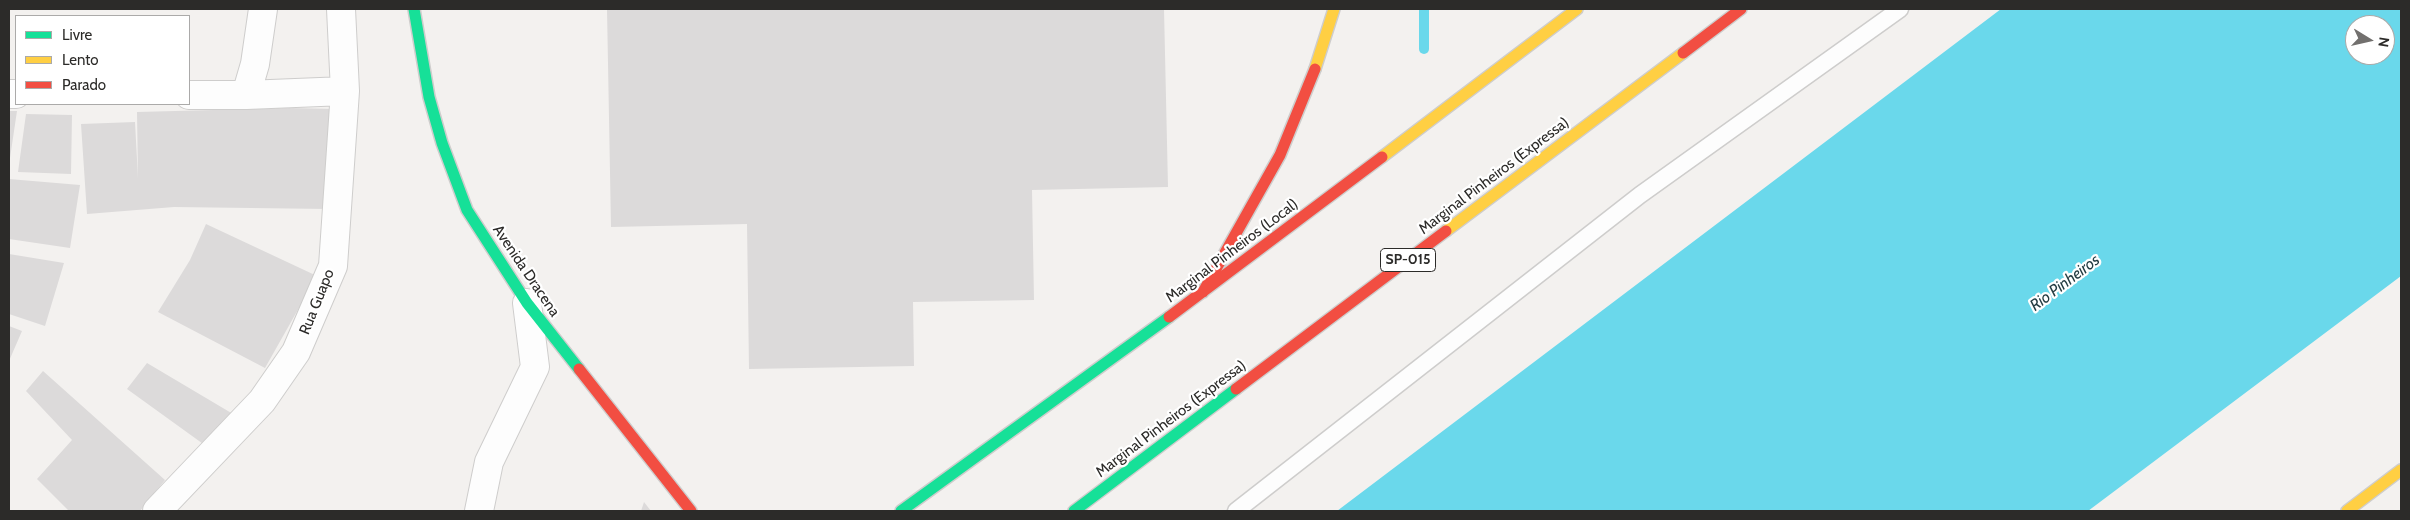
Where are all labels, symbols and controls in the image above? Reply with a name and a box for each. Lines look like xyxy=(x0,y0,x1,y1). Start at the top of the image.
legend xyxy=(15,15,190,105)
north arrow xyxy=(2345,15,2395,65)
text: Livre xyxy=(62,26,92,44)
text: N xyxy=(2374,36,2393,48)
text: Lento xyxy=(62,51,99,69)
text: Parado xyxy=(62,76,106,94)
street label: Marginal Pinheiros (Expressa) xyxy=(1415,114,1573,238)
street label: Marginal Pinheiros (Local) xyxy=(1162,195,1302,307)
street label: Avenida Dracena xyxy=(489,222,563,320)
road number: SP-015 xyxy=(1380,248,1436,272)
water label: Rio Pinheiros xyxy=(2026,251,2104,315)
street label: Rua Guapo xyxy=(296,267,338,337)
street label: Marginal Pinheiros (Expressa) xyxy=(1092,357,1250,481)

